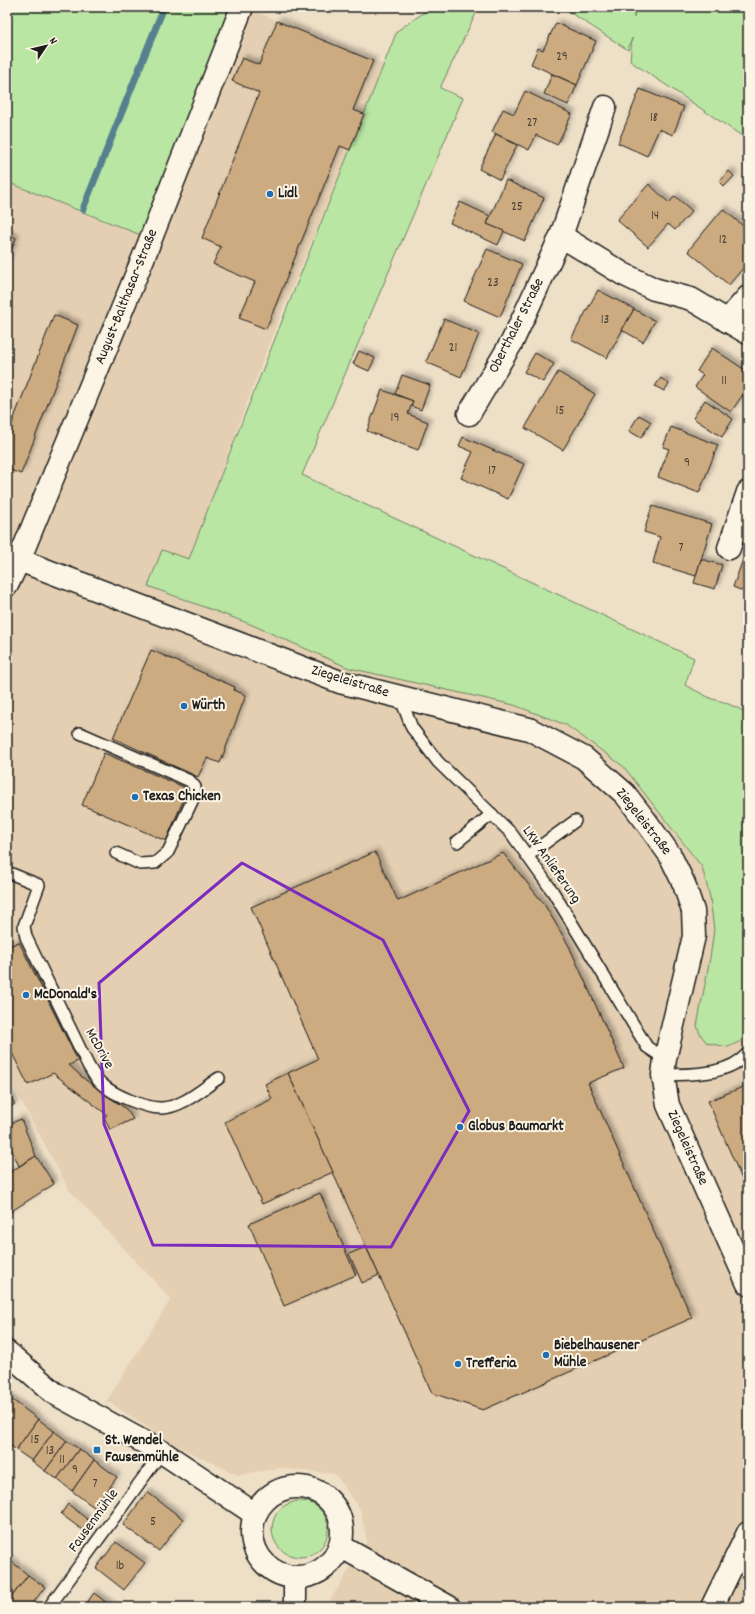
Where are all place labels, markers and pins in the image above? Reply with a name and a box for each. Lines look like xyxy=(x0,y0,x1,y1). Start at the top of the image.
place label: Lidl xyxy=(278,183,298,205)
marker: Lidl xyxy=(265,189,275,199)
place label: Würth xyxy=(192,695,225,717)
marker: Würth xyxy=(179,701,189,711)
place label: Texas Chicken xyxy=(143,786,221,808)
marker: Texas Chicken xyxy=(130,792,140,802)
place label: McDonald's xyxy=(34,984,97,1006)
marker: McDonald's xyxy=(21,990,31,1000)
place label: Globus Baumarkt xyxy=(468,1116,564,1138)
marker: Globus Baumarkt xyxy=(455,1122,465,1132)
place label: Biebelhausener Mühle xyxy=(554,1335,640,1374)
marker: Biebelhausener Mühle xyxy=(541,1350,551,1360)
place label: Trefferia xyxy=(466,1353,517,1375)
marker: Trefferia xyxy=(453,1359,463,1369)
place label: St. Wendel Fausenmühle xyxy=(105,1430,179,1469)
marker: St. Wendel Fausenmühle xyxy=(92,1445,102,1455)

